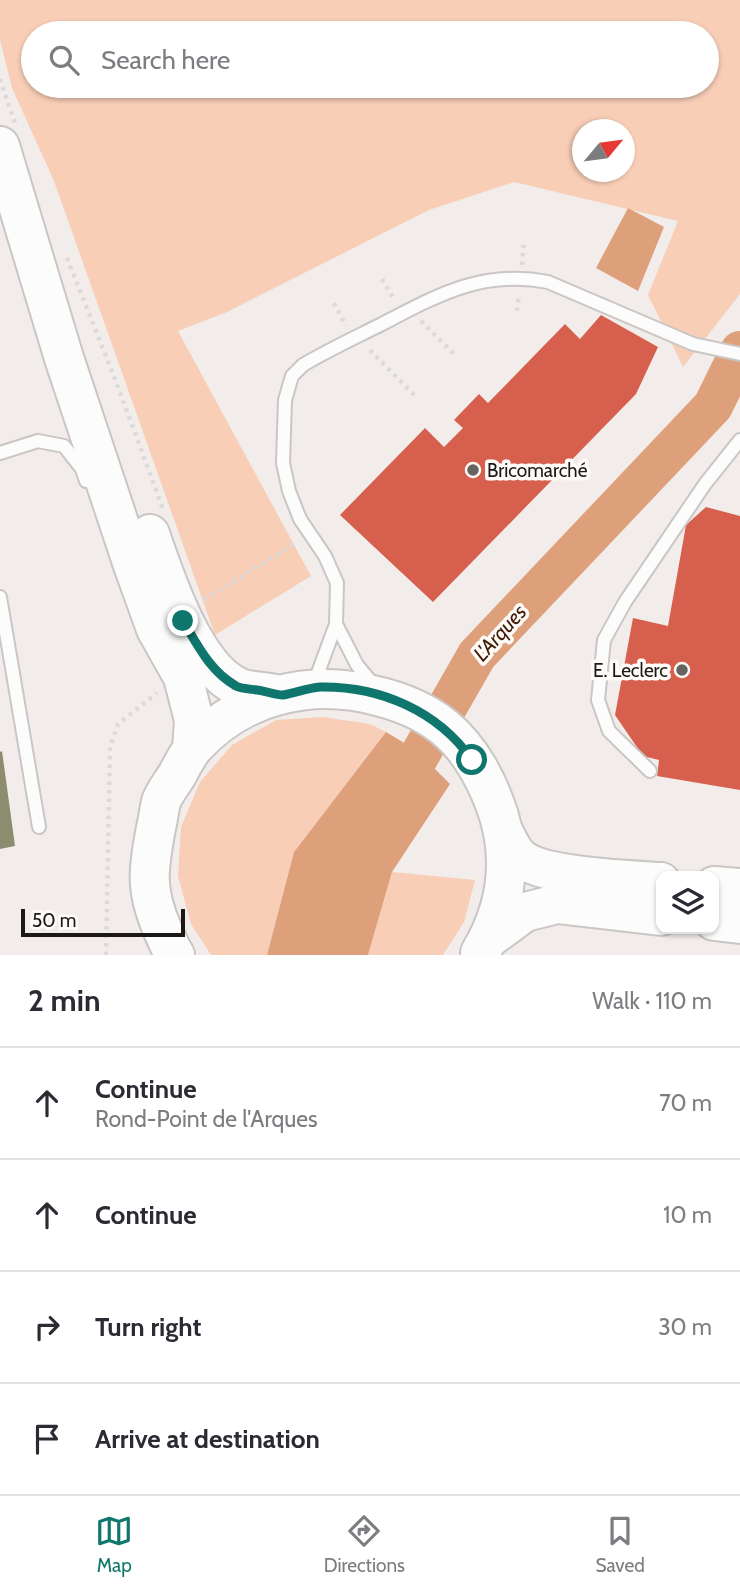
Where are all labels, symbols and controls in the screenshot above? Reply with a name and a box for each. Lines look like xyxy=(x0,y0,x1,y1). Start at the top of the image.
search box xyxy=(21,21,719,98)
icon: search xyxy=(45,41,83,79)
text: Search here xyxy=(101,44,230,76)
north arrow xyxy=(572,119,635,182)
place label: Bricomarché xyxy=(487,459,588,482)
marker: Bricomarché xyxy=(465,462,481,478)
water label: L'Arques xyxy=(468,599,531,666)
route end xyxy=(167,605,198,636)
place label: E. Leclerc xyxy=(593,659,668,682)
marker: E. Leclerc xyxy=(674,662,690,678)
route start xyxy=(456,744,487,775)
map controls xyxy=(656,871,719,934)
button: layers xyxy=(656,871,719,934)
scale bar xyxy=(21,906,186,938)
text: 50 m xyxy=(32,909,76,932)
text: 2 min xyxy=(28,982,100,1019)
text: Walk · 110 m xyxy=(592,987,712,1015)
text: Continue xyxy=(95,1073,197,1105)
icon: ahead xyxy=(28,1084,66,1122)
text: 70 m xyxy=(659,1089,712,1117)
text: Rond-Point de l'Arques xyxy=(95,1105,318,1133)
icon: ahead xyxy=(28,1196,66,1234)
text: Continue xyxy=(95,1199,197,1231)
text: 10 m xyxy=(663,1201,712,1229)
icon: right xyxy=(28,1308,66,1346)
text: Turn right xyxy=(95,1311,201,1343)
text: 30 m xyxy=(658,1313,712,1341)
icon: arrive xyxy=(28,1420,66,1458)
text: Arrive at destination xyxy=(95,1423,320,1455)
tab: Map xyxy=(95,1512,133,1577)
tab: Directions xyxy=(324,1512,405,1577)
tab: Saved xyxy=(595,1512,645,1577)

